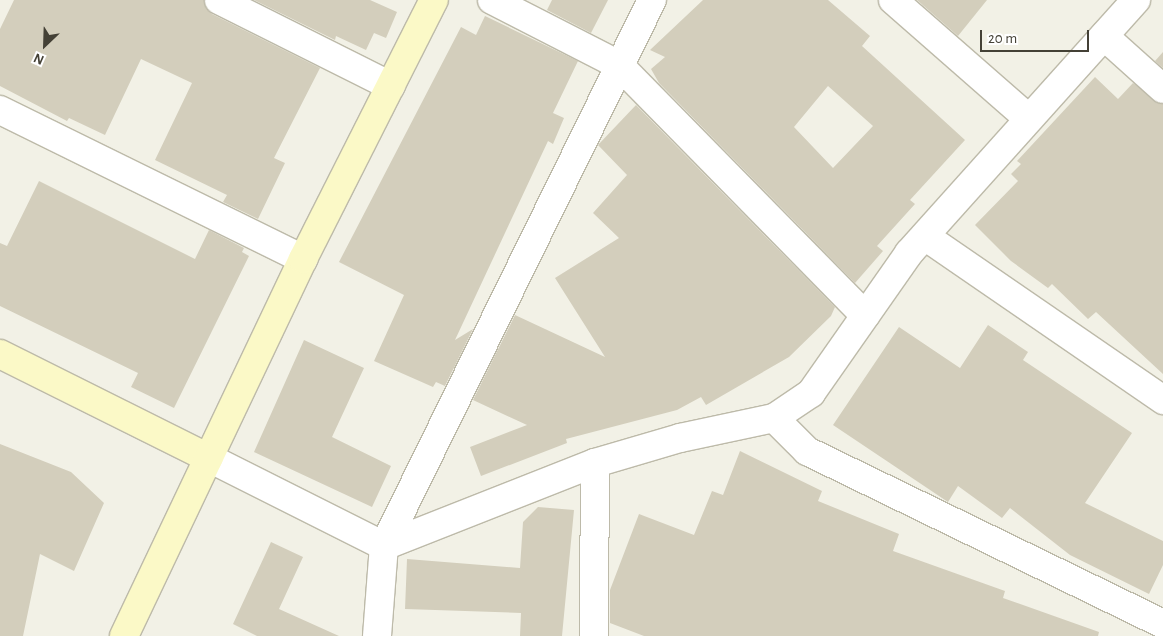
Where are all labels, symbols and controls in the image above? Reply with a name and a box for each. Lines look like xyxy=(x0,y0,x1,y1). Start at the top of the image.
north arrow xyxy=(20,20,70,70)
scale bar xyxy=(983,20,1092,52)
text: 20 m xyxy=(988,31,1017,46)
text: N xyxy=(32,50,46,67)

